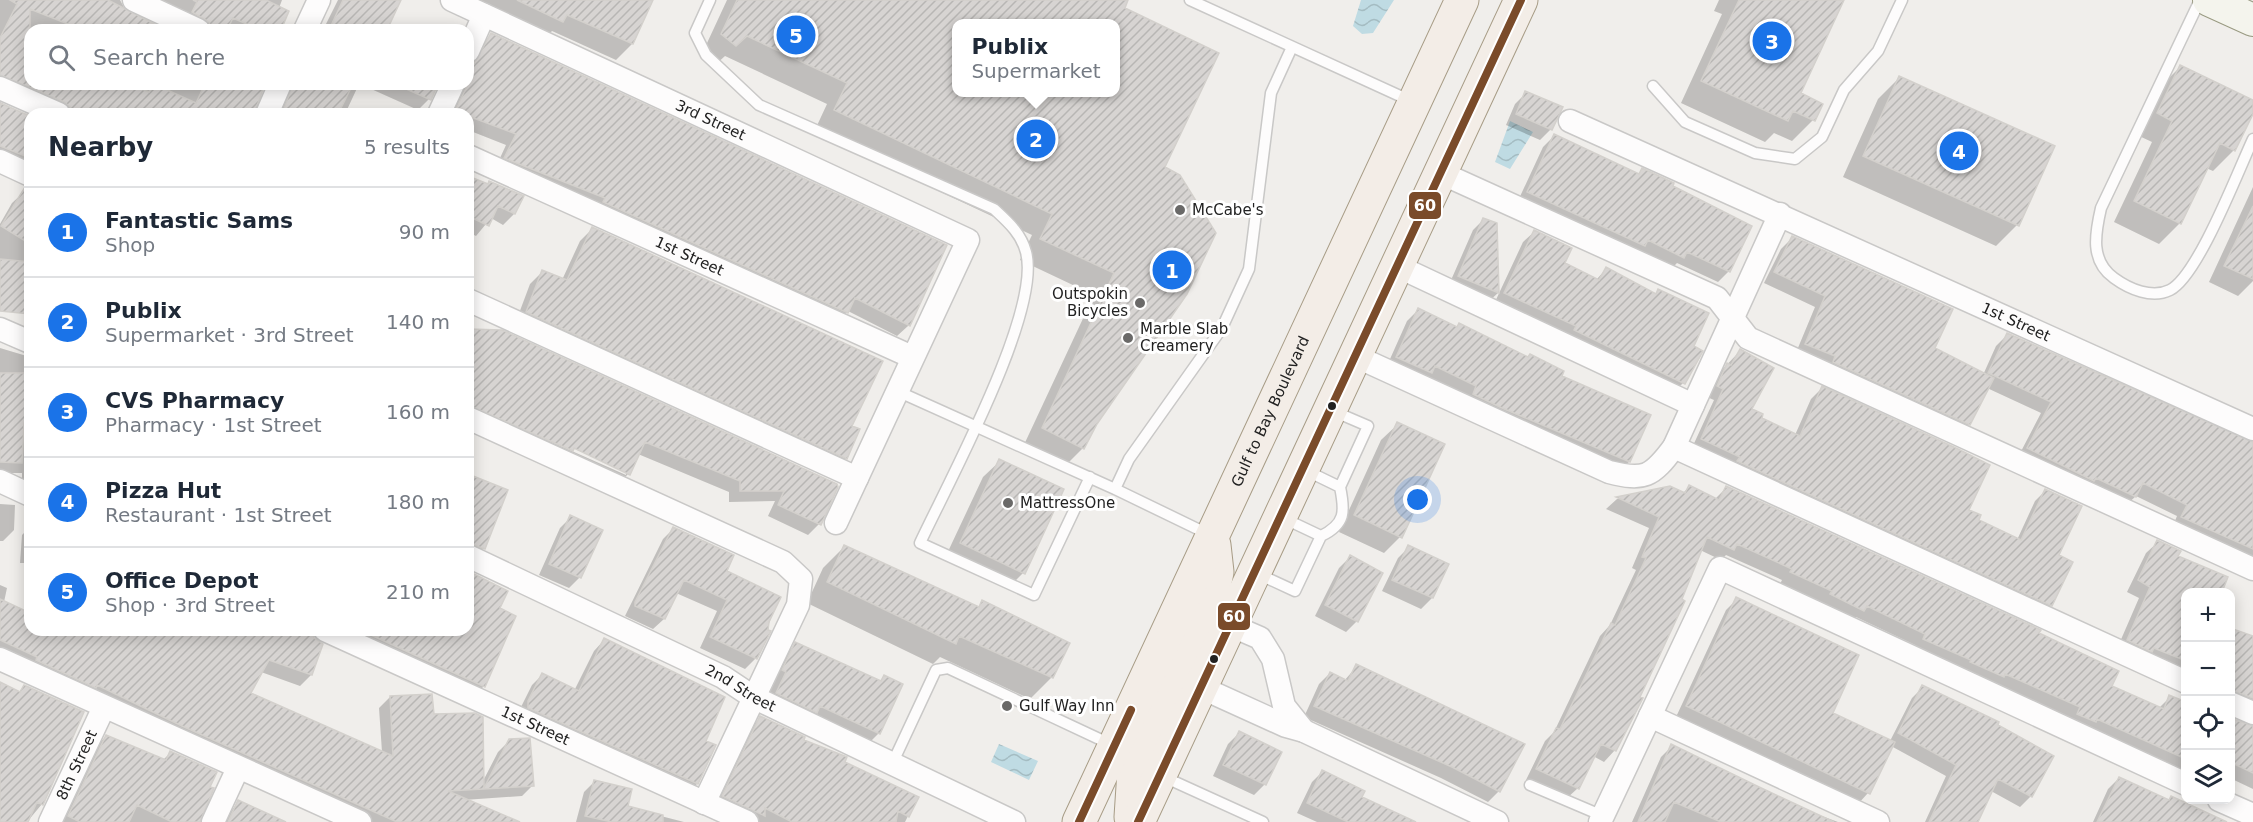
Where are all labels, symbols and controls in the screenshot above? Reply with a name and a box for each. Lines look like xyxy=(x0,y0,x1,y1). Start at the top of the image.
pin: 5 xyxy=(776,12,816,57)
pin: 3 xyxy=(1752,18,1792,63)
popup xyxy=(952,19,1120,97)
search box xyxy=(24,24,474,90)
text: Publix xyxy=(971,34,1048,59)
icon: search xyxy=(45,41,78,74)
text: Search here xyxy=(93,45,225,70)
text: Supermarket xyxy=(971,59,1101,83)
street label: 3rd Street xyxy=(672,96,748,144)
pin: 2 xyxy=(1016,116,1056,162)
pin: 4 xyxy=(1940,128,1978,174)
text: Nearby xyxy=(48,132,153,162)
text: 5 results xyxy=(364,135,450,159)
line badge: 60 xyxy=(1408,191,1442,220)
text: 60 xyxy=(1414,196,1436,215)
place label: McCabe's xyxy=(1192,201,1264,219)
marker: McCabe's xyxy=(1173,203,1187,217)
text: Fantastic Sams xyxy=(105,208,293,233)
text: 1 xyxy=(61,220,74,244)
text: 90 m xyxy=(399,220,450,244)
text: Shop xyxy=(105,233,155,257)
street label: 1st Street xyxy=(652,233,727,280)
pin: 1 xyxy=(1152,248,1192,292)
place label: Outspokin Bicycles xyxy=(1052,285,1128,320)
marker: Outspokin Bicycles xyxy=(1133,296,1147,310)
text: Publix xyxy=(105,298,182,323)
street label: 1st Street xyxy=(1978,299,2053,345)
text: 2 xyxy=(61,310,74,334)
text: 140 m xyxy=(386,310,450,334)
place label: Marble Slab Creamery xyxy=(1140,320,1228,355)
text: Supermarket · 3rd Street xyxy=(105,323,354,347)
marker: Marble Slab Creamery xyxy=(1121,331,1135,345)
street label: Gulf to Bay Boulevard xyxy=(1227,333,1313,490)
text: CVS Pharmacy xyxy=(105,388,284,413)
text: 3 xyxy=(61,400,74,424)
text: 160 m xyxy=(386,400,450,424)
unlabelled marker xyxy=(1326,400,1338,412)
text: Pharmacy · 1st Street xyxy=(105,413,322,437)
text: Pizza Hut xyxy=(105,478,221,503)
your location xyxy=(1403,485,1432,514)
text: 4 xyxy=(61,490,74,514)
text: 180 m xyxy=(386,490,450,514)
place label: MattressOne xyxy=(1020,494,1115,512)
marker: MattressOne xyxy=(1001,496,1015,510)
text: Restaurant · 1st Street xyxy=(105,503,332,527)
text: Office Depot xyxy=(105,568,258,593)
text: 5 xyxy=(61,580,74,604)
text: 210 m xyxy=(386,580,450,604)
map controls xyxy=(2181,588,2235,804)
button: + xyxy=(2181,588,2235,642)
text: Shop · 3rd Street xyxy=(105,593,275,617)
line badge: 60 xyxy=(1217,602,1251,631)
text: 60 xyxy=(1223,607,1245,626)
button: − xyxy=(2181,642,2235,696)
unlabelled marker xyxy=(1208,653,1220,665)
street label: 2nd Street xyxy=(702,661,779,716)
button: locate xyxy=(2181,696,2235,750)
place label: Gulf Way Inn xyxy=(1019,697,1115,715)
marker: Gulf Way Inn xyxy=(1000,699,1014,713)
street label: 1st Street xyxy=(498,702,573,749)
street label: 8th Street xyxy=(53,727,101,803)
button: layers xyxy=(2181,750,2235,804)

